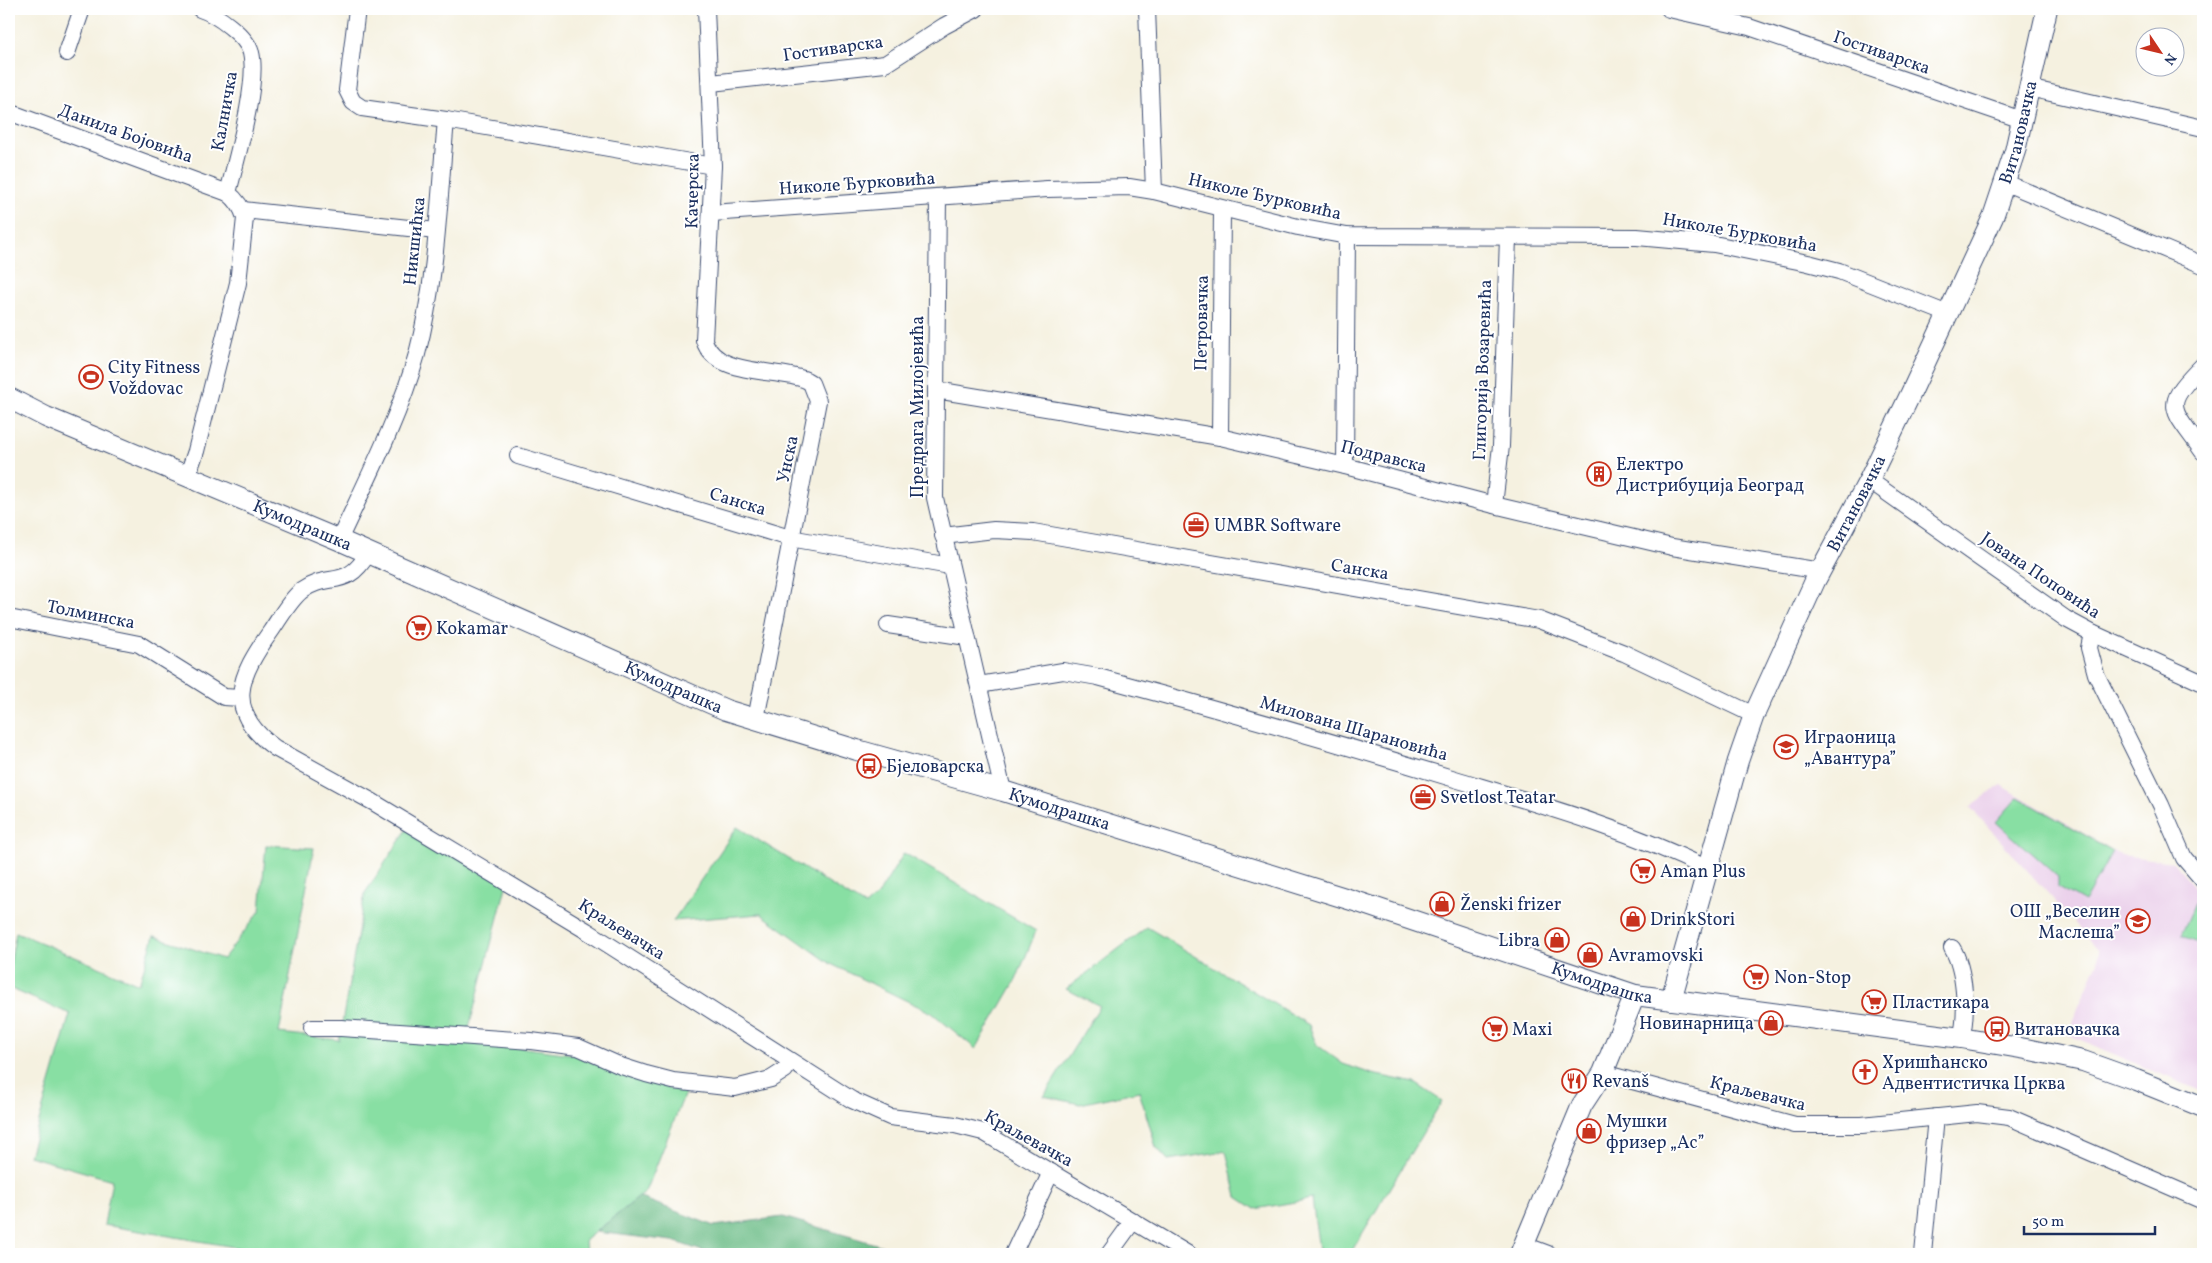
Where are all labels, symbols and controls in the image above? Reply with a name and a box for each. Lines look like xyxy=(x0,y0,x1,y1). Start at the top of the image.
street label: Гостиварска xyxy=(1830,25,1933,82)
north arrow xyxy=(2134,28,2184,78)
street label: Гостиварска xyxy=(781,30,885,69)
text: N xyxy=(2159,49,2180,68)
street label: Калничка xyxy=(206,69,245,153)
street label: Витановачка xyxy=(1994,78,2045,188)
street label: Данила Бојовића xyxy=(55,98,196,170)
street label: Качерска xyxy=(680,153,707,229)
street label: Николе Ђурковића xyxy=(778,167,936,202)
street label: Николе Ђурковића xyxy=(1185,168,1344,227)
street label: Никшићка xyxy=(398,195,433,287)
street label: Николе Ђурковића xyxy=(1660,208,1819,259)
street label: Петровачка xyxy=(1189,275,1216,371)
street label: Глигорија Возаревића xyxy=(1468,279,1499,461)
street label: Предрага Милојевића xyxy=(906,316,931,498)
place label: City Fitness Voždovac xyxy=(108,356,200,402)
sports icon: City Fitness Voždovac xyxy=(78,364,104,390)
street label: Унска xyxy=(771,433,806,485)
street label: Подравска xyxy=(1338,435,1429,480)
street label: Витановачка xyxy=(1822,451,1893,557)
place label: Електро Дистрибуција Београд xyxy=(1616,453,1804,499)
building icon: Електро Дистрибуција Београд xyxy=(1586,461,1612,487)
street label: Санска xyxy=(706,482,769,523)
street label: Кумодрашка xyxy=(249,494,356,558)
office icon: UMBR Software xyxy=(1183,512,1209,538)
place label: UMBR Software xyxy=(1214,514,1341,539)
street label: Јована Поповића xyxy=(1975,527,2105,626)
street label: Санска xyxy=(1329,554,1391,587)
street label: Толминска xyxy=(44,595,137,636)
supermarket icon: Kokamar xyxy=(406,615,432,641)
place label: Kokamar xyxy=(436,617,509,642)
street label: Кумодрашка xyxy=(620,656,726,721)
street label: Милована Шарановића xyxy=(1256,691,1451,768)
place label: Играоница „Авантура” xyxy=(1804,726,1896,772)
school or university icon: Играоница „Авантура” xyxy=(1773,734,1799,760)
bus stop icon: Бјеловарска xyxy=(856,753,882,779)
place label: Бјеловарска xyxy=(886,755,985,780)
street label: Кумодрашка xyxy=(1005,782,1113,838)
office icon: Svetlost Teatar xyxy=(1410,784,1436,810)
place label: Svetlost Teatar xyxy=(1440,786,1556,811)
supermarket icon: Aman Plus xyxy=(1630,858,1656,884)
place label: Aman Plus xyxy=(1660,860,1746,885)
shop icon: Ženski frizer xyxy=(1429,891,1455,917)
place label: Ženski frizer xyxy=(1460,893,1562,918)
street label: Краљевачка xyxy=(573,894,670,967)
place label: ОШ „Веселин Маслеша” xyxy=(2010,900,2120,946)
shop icon: DrinkStori xyxy=(1620,906,1646,932)
place label: DrinkStori xyxy=(1650,908,1735,933)
school or university icon: ОШ „Веселин Маслеша” xyxy=(2125,908,2151,934)
shop icon: Libra xyxy=(1544,927,1570,953)
place label: Libra xyxy=(1498,929,1540,954)
shop icon: Avramovski xyxy=(1577,942,1603,968)
place label: Avramovski xyxy=(1608,944,1703,969)
street label: Кумодрашка xyxy=(1548,957,1654,1011)
supermarket icon: Non-Stop xyxy=(1743,964,1769,990)
place label: Non-Stop xyxy=(1774,966,1851,991)
supermarket icon: Пластикара xyxy=(1861,989,1887,1015)
place label: Пластикара xyxy=(1892,991,1990,1016)
shop icon: Новинарница xyxy=(1758,1010,1784,1036)
place label: Новинарница xyxy=(1639,1012,1754,1037)
supermarket icon: Maxi xyxy=(1482,1016,1508,1042)
bus stop icon: Витановачка xyxy=(1984,1016,2010,1042)
place label: Maxi xyxy=(1512,1018,1552,1043)
place label: Витановачка xyxy=(2014,1018,2120,1043)
place label: Хришћанско Адвентистичка Црква xyxy=(1882,1051,2066,1097)
church icon: Хришћанско Адвентистичка Црква xyxy=(1852,1059,1878,1085)
restaurant icon: Revanš xyxy=(1561,1068,1587,1094)
place label: Revanš xyxy=(1592,1070,1649,1095)
street label: Краљевачка xyxy=(1707,1070,1808,1118)
street label: Краљевачка xyxy=(979,1105,1077,1174)
place label: Мушки фризер „Ас” xyxy=(1606,1110,1704,1156)
shop icon: Мушки фризер „Ас” xyxy=(1576,1118,1602,1144)
scale bar xyxy=(2024,1203,2156,1235)
text: 50 m xyxy=(2032,1212,2064,1233)

